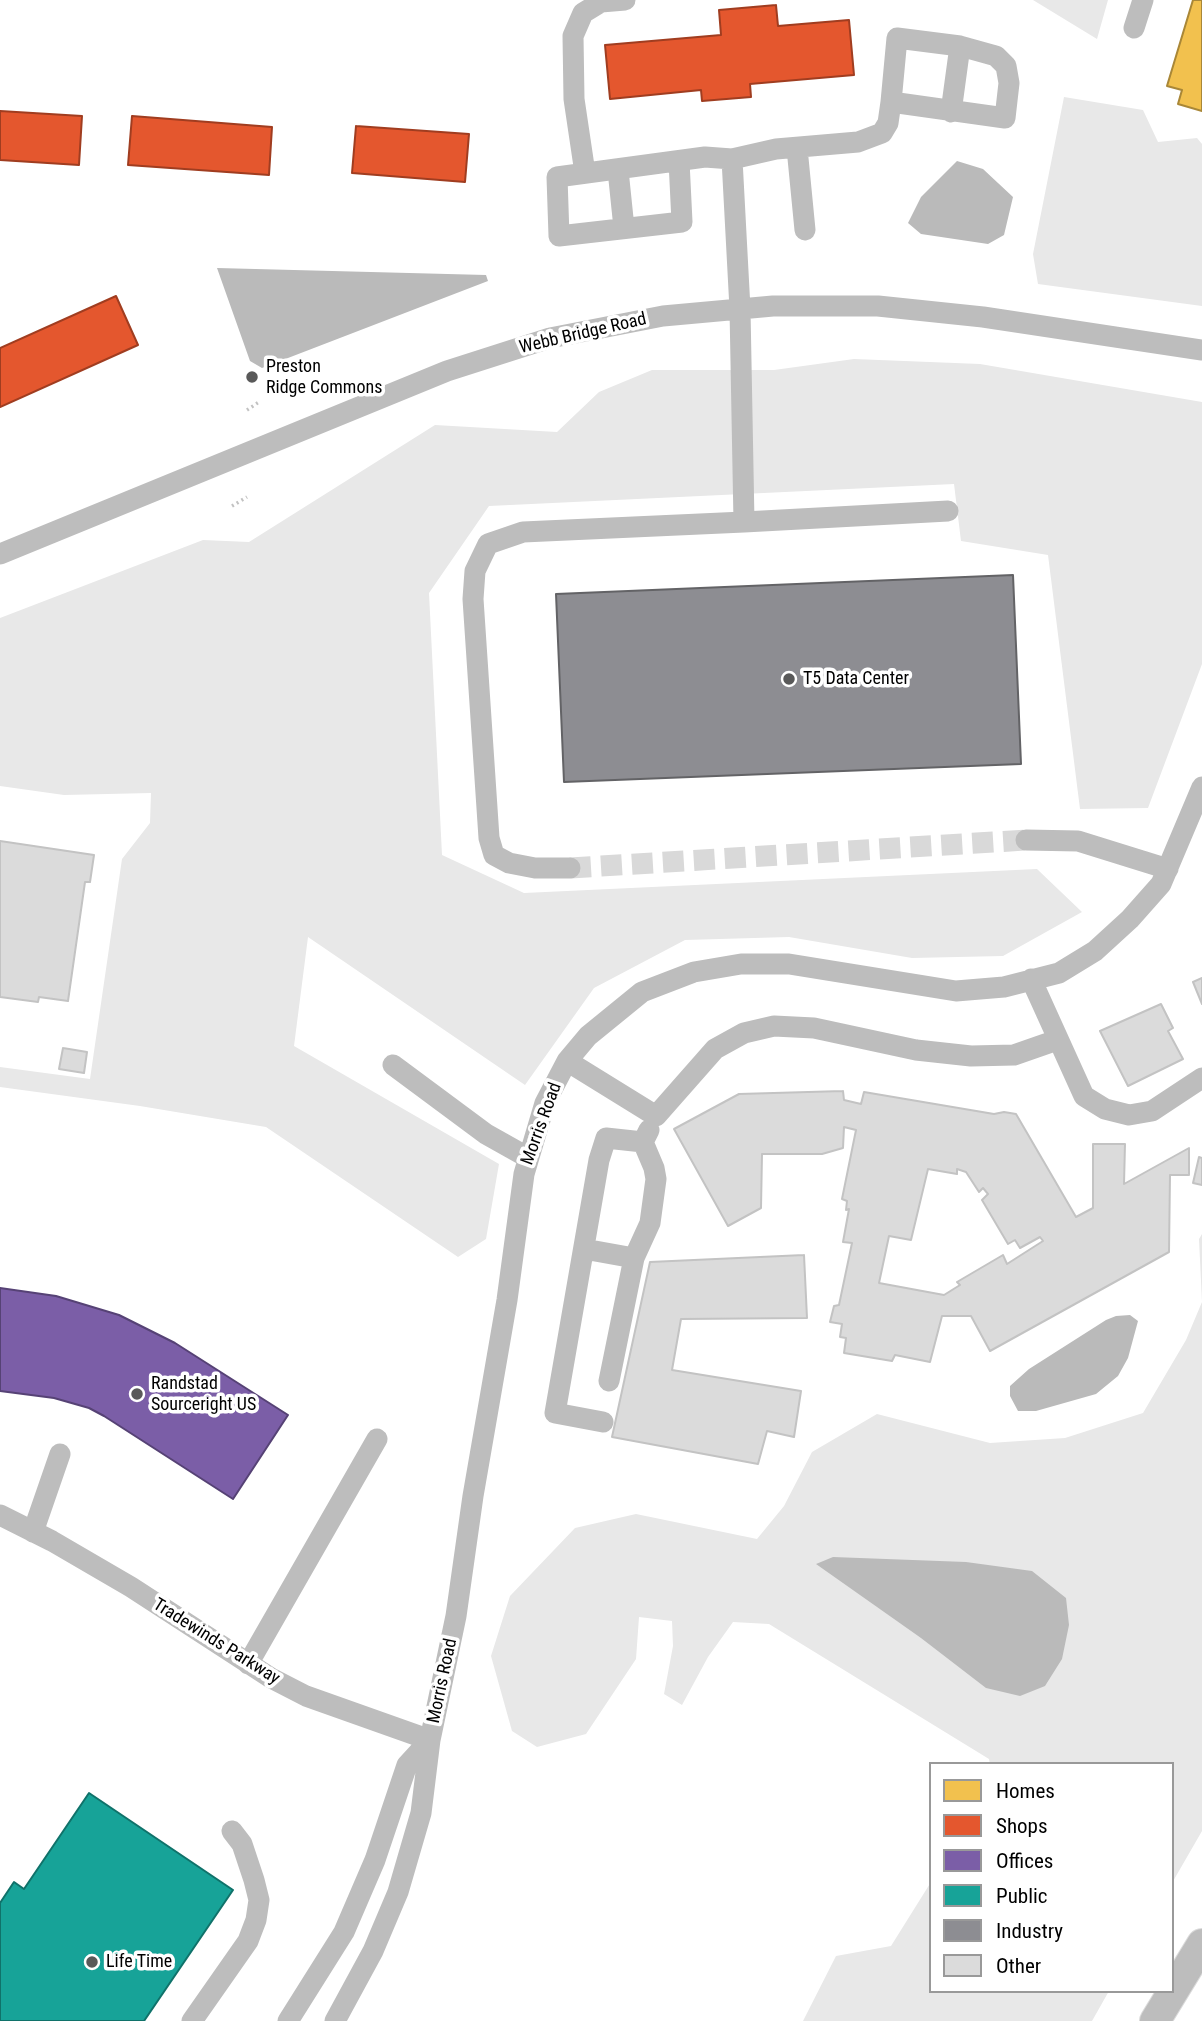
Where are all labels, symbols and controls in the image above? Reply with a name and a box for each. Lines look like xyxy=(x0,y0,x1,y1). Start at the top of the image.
street label: Webb Bridge Road xyxy=(517,309,649,359)
place label: Preston Ridge Commons xyxy=(266,356,382,398)
marker: Preston Ridge Commons xyxy=(244,369,260,385)
place label: T5 Data Center xyxy=(803,668,909,690)
marker: T5 Data Center xyxy=(781,671,797,687)
street label: Morris Road xyxy=(517,1080,567,1168)
place label: Randstad Sourceright US xyxy=(151,1373,256,1416)
marker: Randstad Sourceright US xyxy=(129,1386,145,1402)
street label: Tradewinds Parkway xyxy=(149,1594,283,1690)
street label: Morris Road xyxy=(423,1637,463,1725)
legend xyxy=(929,1762,1174,1993)
text: Homes xyxy=(996,1779,1055,1803)
text: Shops xyxy=(996,1814,1048,1838)
text: Offices xyxy=(996,1849,1053,1873)
text: Public xyxy=(996,1884,1048,1908)
text: Industry xyxy=(996,1919,1063,1943)
place label: Life Time xyxy=(106,1951,172,1973)
marker: Life Time xyxy=(84,1954,100,1970)
text: Other xyxy=(996,1954,1041,1978)

